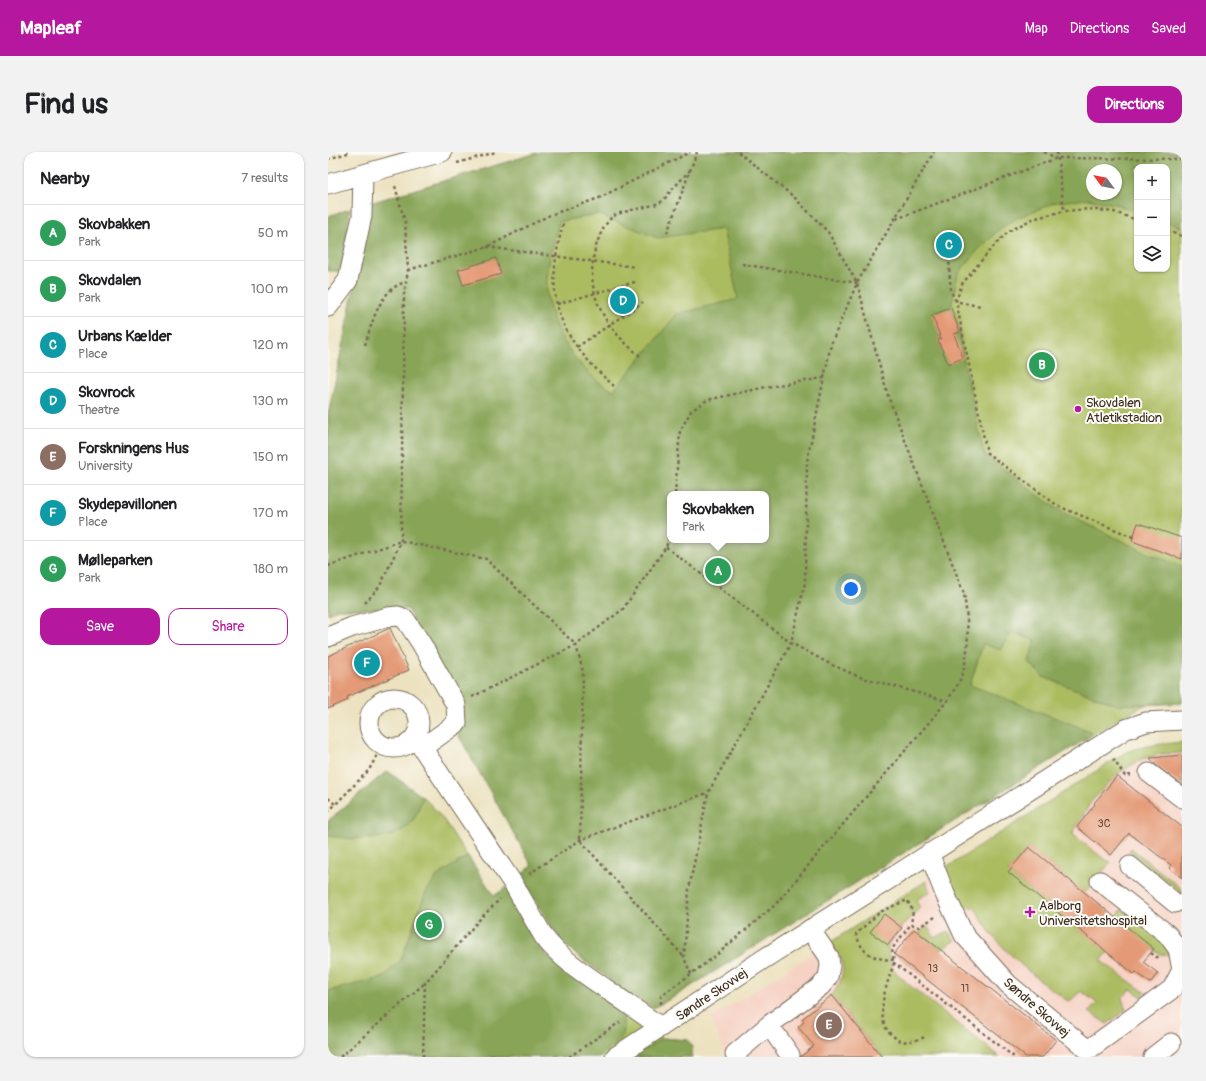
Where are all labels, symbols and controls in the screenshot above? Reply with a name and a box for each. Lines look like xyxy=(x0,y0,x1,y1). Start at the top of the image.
text: Mapleaf xyxy=(20,16,82,40)
text: Map xyxy=(1025,20,1048,37)
text: Directions xyxy=(1070,20,1129,37)
text: Saved xyxy=(1151,20,1186,37)
button: Directions xyxy=(1087,86,1182,123)
text: Find us xyxy=(24,87,108,122)
north arrow xyxy=(1086,164,1122,200)
map controls xyxy=(1134,164,1170,272)
button: + xyxy=(1134,164,1170,200)
text: Nearby xyxy=(40,168,89,189)
text: 7 results xyxy=(241,170,288,186)
button: − xyxy=(1134,200,1170,236)
text: Skovbakken xyxy=(78,215,150,234)
text: A xyxy=(49,225,57,241)
text: 50 m xyxy=(258,225,288,241)
pin: C xyxy=(936,230,962,260)
text: Park xyxy=(78,234,101,250)
button: layers xyxy=(1134,236,1170,272)
text: Skovdalen xyxy=(78,271,141,290)
text: B xyxy=(49,281,57,297)
text: 100 m xyxy=(251,281,288,297)
pin: D xyxy=(610,286,636,316)
text: Park xyxy=(78,290,101,306)
text: Urbans Kælder xyxy=(78,327,172,346)
text: C xyxy=(49,337,57,353)
text: 120 m xyxy=(252,337,288,353)
text: Place xyxy=(78,346,107,362)
pin: B xyxy=(1029,350,1055,380)
text: Skovrock xyxy=(78,383,135,402)
text: D xyxy=(49,393,57,409)
text: 130 m xyxy=(252,393,288,409)
place label: Skovdalen Atletikstadion xyxy=(1086,395,1162,426)
text: Theatre xyxy=(78,402,119,418)
marker: Skovdalen Atletikstadion xyxy=(1073,404,1083,414)
text: Forskningens Hus xyxy=(78,439,189,458)
text: E xyxy=(50,449,56,465)
text: 150 m xyxy=(253,449,288,465)
text: University xyxy=(78,458,132,474)
popup xyxy=(667,491,769,543)
text: Skydepavillonen xyxy=(78,495,177,514)
text: Skovbakken xyxy=(682,500,754,519)
text: F xyxy=(49,505,57,521)
text: 170 m xyxy=(253,505,288,521)
text: Place xyxy=(78,514,107,530)
text: Park xyxy=(682,519,705,535)
text: Mølleparken xyxy=(78,551,153,570)
pin: A xyxy=(705,556,731,586)
text: G xyxy=(49,561,57,577)
text: 180 m xyxy=(253,561,288,577)
text: Park xyxy=(78,570,101,586)
your location xyxy=(841,579,861,599)
button: Save xyxy=(40,608,160,645)
button: Share xyxy=(168,608,288,645)
pin: F xyxy=(354,648,380,678)
house number: 3C xyxy=(1098,817,1111,830)
place label: Aalborg Universitetshospital xyxy=(1039,898,1147,929)
marker: Aalborg Universitetshospital xyxy=(1024,906,1036,918)
pin: G xyxy=(416,910,442,940)
house number: 13 xyxy=(928,962,938,975)
street label: Søndre Skovvej xyxy=(673,965,750,1025)
street label: Søndre Skovvej xyxy=(1000,974,1073,1041)
house number: 11 xyxy=(961,982,969,995)
pin: E xyxy=(816,1010,842,1040)

